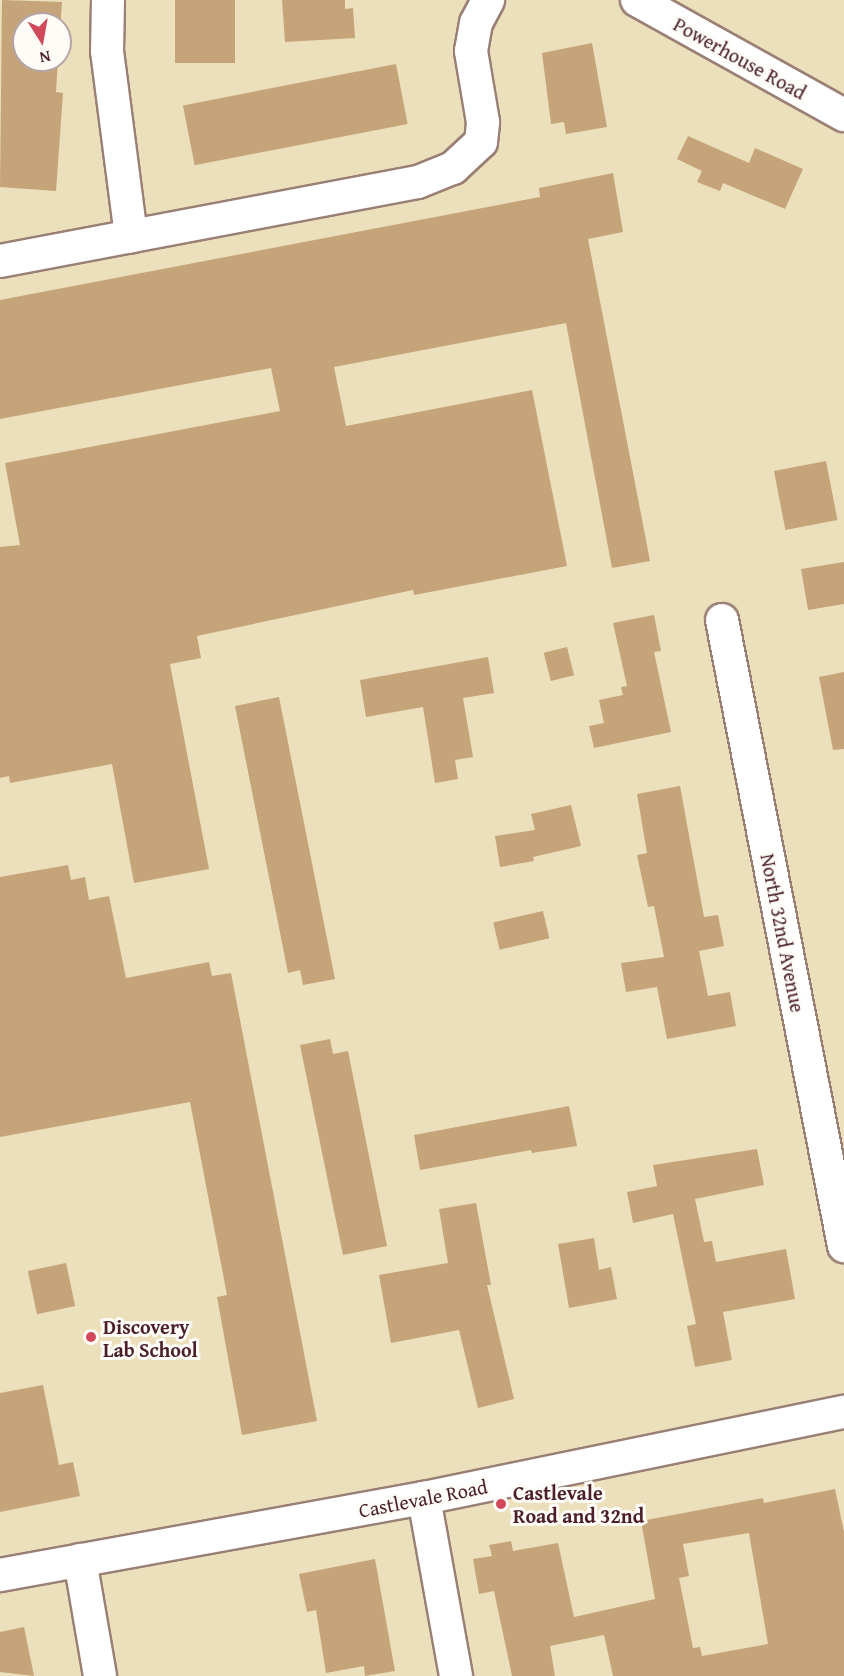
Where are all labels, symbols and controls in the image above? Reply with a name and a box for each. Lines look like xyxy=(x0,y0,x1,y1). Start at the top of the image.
north arrow xyxy=(12,12,72,72)
street label: Powerhouse Road xyxy=(669,12,811,104)
text: N xyxy=(38,45,53,71)
street label: North 32nd Avenue xyxy=(756,852,810,1014)
place label: Discovery Lab School xyxy=(103,1314,198,1361)
marker: Discovery Lab School xyxy=(84,1330,98,1344)
street label: Castlevale Road xyxy=(357,1474,489,1522)
place label: Castlevale Road and 32nd xyxy=(513,1480,644,1527)
marker: Castlevale Road and 32nd xyxy=(494,1497,508,1511)

